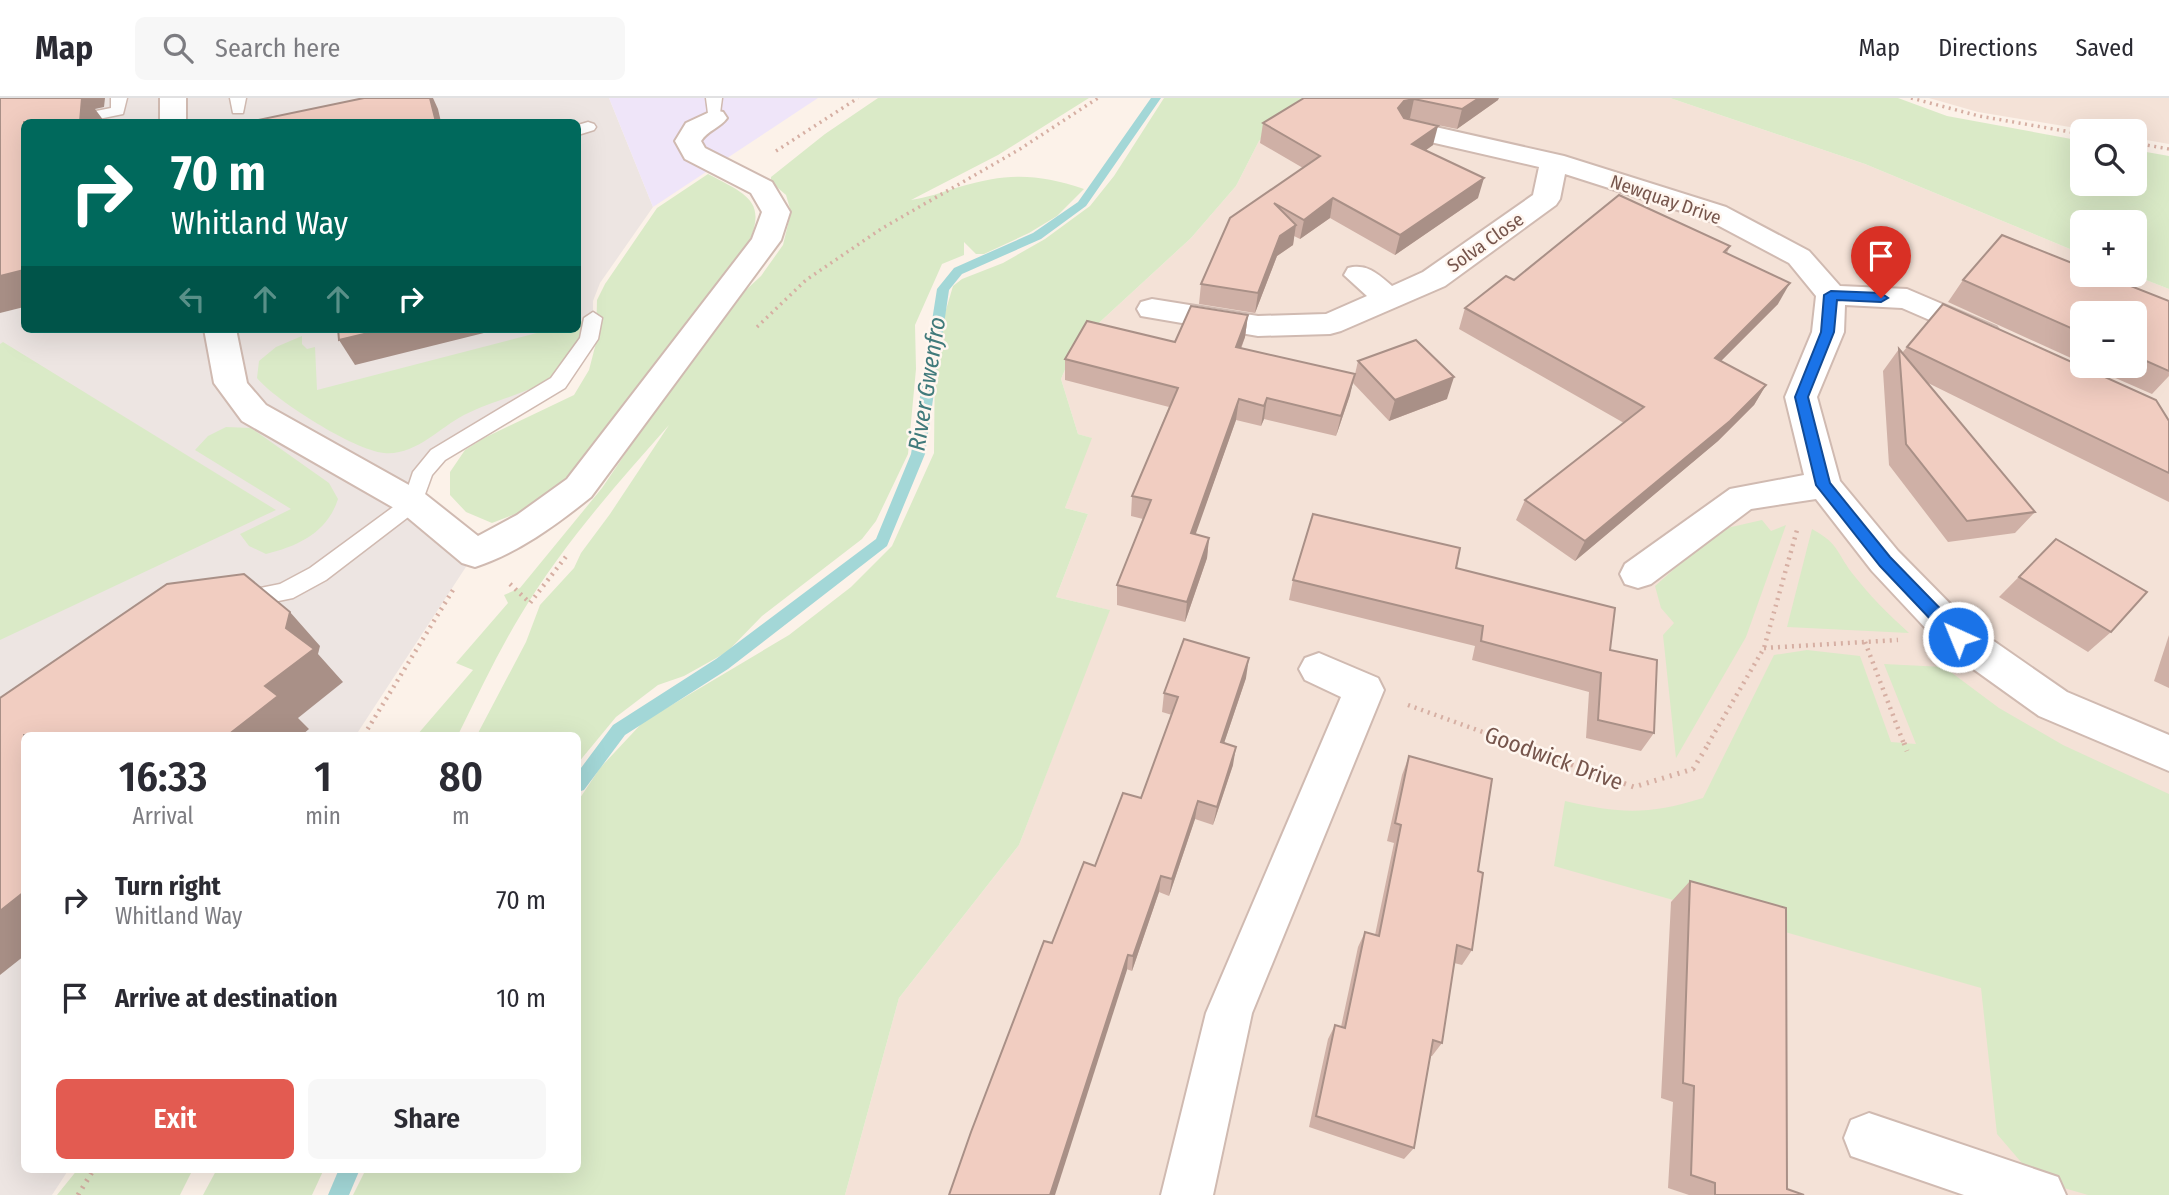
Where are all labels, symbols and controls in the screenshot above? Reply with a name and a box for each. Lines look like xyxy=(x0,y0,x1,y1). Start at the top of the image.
search box xyxy=(135,17,625,80)
text: Map xyxy=(35,28,93,68)
icon: search xyxy=(159,29,197,67)
text: Search here xyxy=(215,33,340,64)
text: Map xyxy=(1859,34,1900,62)
text: Directions xyxy=(1938,34,2037,62)
text: Saved xyxy=(2075,34,2134,62)
map controls xyxy=(2070,119,2147,378)
button: search xyxy=(2070,119,2147,196)
text: 70 m xyxy=(171,144,266,203)
icon: right xyxy=(56,147,147,238)
street label: Newquay Drive xyxy=(1607,170,1724,229)
text: Whitland Way xyxy=(171,204,348,242)
street label: Solva Close xyxy=(1443,208,1528,277)
button: + xyxy=(2070,210,2147,287)
pin xyxy=(1851,226,1911,298)
icon: arrive xyxy=(1862,237,1900,275)
icon: left xyxy=(173,280,211,318)
icon: ahead xyxy=(246,280,284,318)
icon: ahead xyxy=(319,280,357,318)
icon: right xyxy=(392,280,430,318)
button: − xyxy=(2070,301,2147,378)
water label: River Gwenfro xyxy=(903,315,951,453)
position arrow xyxy=(1921,600,1995,674)
street label: Goodwick Drive xyxy=(1481,720,1627,796)
text: 16:33 xyxy=(119,752,207,802)
text: 1 xyxy=(314,752,332,802)
text: 80 xyxy=(439,752,483,802)
text: Arrival xyxy=(133,802,194,830)
text: min xyxy=(305,802,341,830)
text: m xyxy=(452,802,470,830)
text: Turn right xyxy=(115,871,221,902)
icon: right xyxy=(56,881,94,919)
text: 70 m xyxy=(496,885,546,916)
text: Whitland Way xyxy=(115,902,242,930)
icon: arrive xyxy=(56,979,94,1017)
text: Arrive at destination xyxy=(115,983,338,1014)
text: 10 m xyxy=(496,983,546,1014)
button: Exit xyxy=(56,1079,294,1159)
button: Share xyxy=(308,1079,546,1159)

